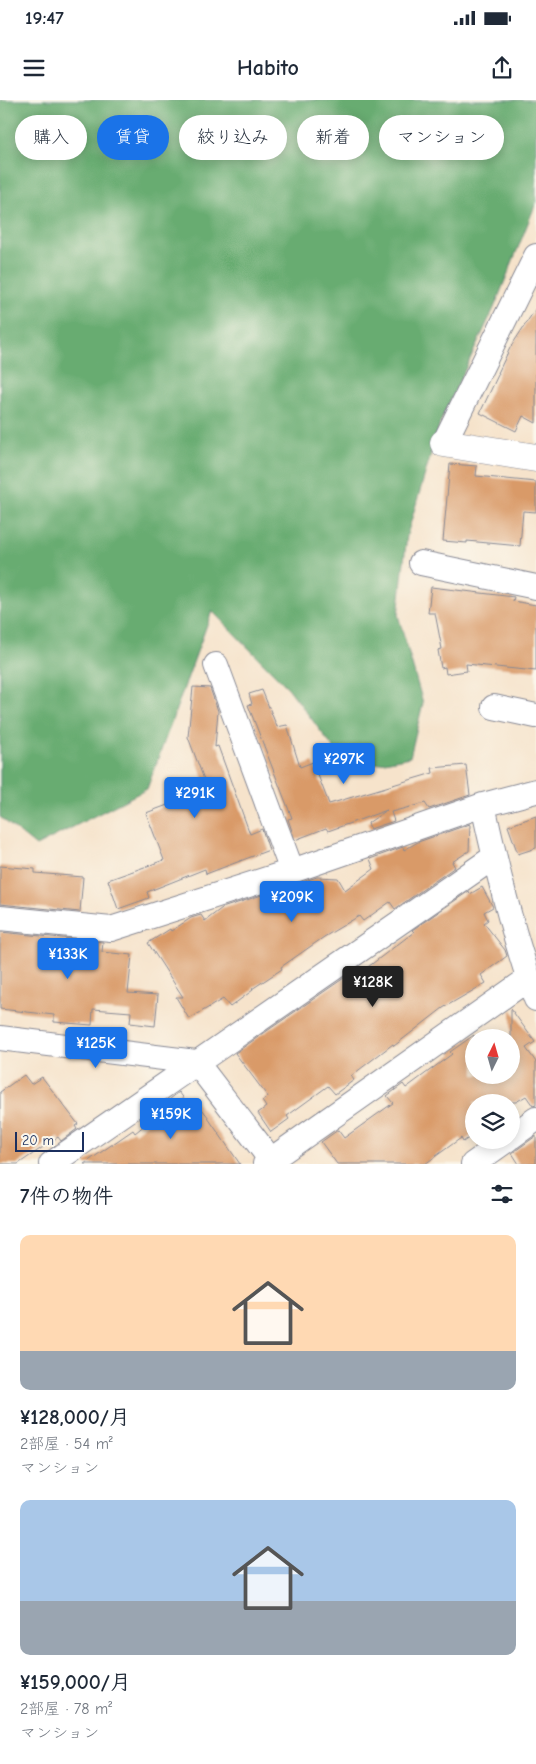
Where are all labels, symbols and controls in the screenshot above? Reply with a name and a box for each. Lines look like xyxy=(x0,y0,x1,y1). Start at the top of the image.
text: 19:47 xyxy=(25,7,64,29)
icon: menu xyxy=(20,54,48,82)
icon: share xyxy=(488,54,516,82)
text: Habito xyxy=(237,55,299,81)
chip: 購入 xyxy=(15,115,87,160)
chip: 賃貸 xyxy=(97,115,169,160)
chip: 絞り込み xyxy=(179,115,287,160)
chip: 新着 xyxy=(297,115,369,160)
chip: マンション xyxy=(379,115,504,160)
pin: ¥297K xyxy=(309,742,379,785)
text: ¥297K xyxy=(324,750,364,768)
pin: ¥291K xyxy=(160,776,230,819)
text: ¥291K xyxy=(175,784,215,802)
pin: ¥209K xyxy=(257,880,327,923)
text: ¥209K xyxy=(271,888,313,906)
pin: ¥133K xyxy=(33,938,103,980)
text: ¥133K xyxy=(49,945,87,963)
pin: ¥128K xyxy=(338,966,408,1008)
text: ¥128K xyxy=(353,973,393,991)
pin: ¥125K xyxy=(61,1026,131,1069)
north arrow xyxy=(465,1029,520,1084)
map controls xyxy=(465,1029,520,1149)
text: ¥125K xyxy=(76,1034,116,1052)
button: layers xyxy=(465,1094,520,1149)
pin: ¥159K xyxy=(136,1098,206,1140)
text: ¥159K xyxy=(151,1105,191,1123)
scale bar xyxy=(15,1129,84,1152)
text: 20 m xyxy=(22,1132,54,1149)
icon: filters xyxy=(488,1180,516,1208)
text: 7件の物件 xyxy=(20,1184,113,1208)
icon: home xyxy=(223,1268,313,1358)
text: ¥128,000/月 xyxy=(20,1405,130,1429)
text: 2部屋 · 54 m² xyxy=(20,1435,113,1453)
text: マンション xyxy=(20,1459,99,1477)
icon: home xyxy=(223,1533,313,1623)
text: ¥159,000/月 xyxy=(20,1670,131,1694)
text: 2部屋 · 78 m² xyxy=(20,1700,112,1718)
text: マンション xyxy=(20,1724,99,1742)

